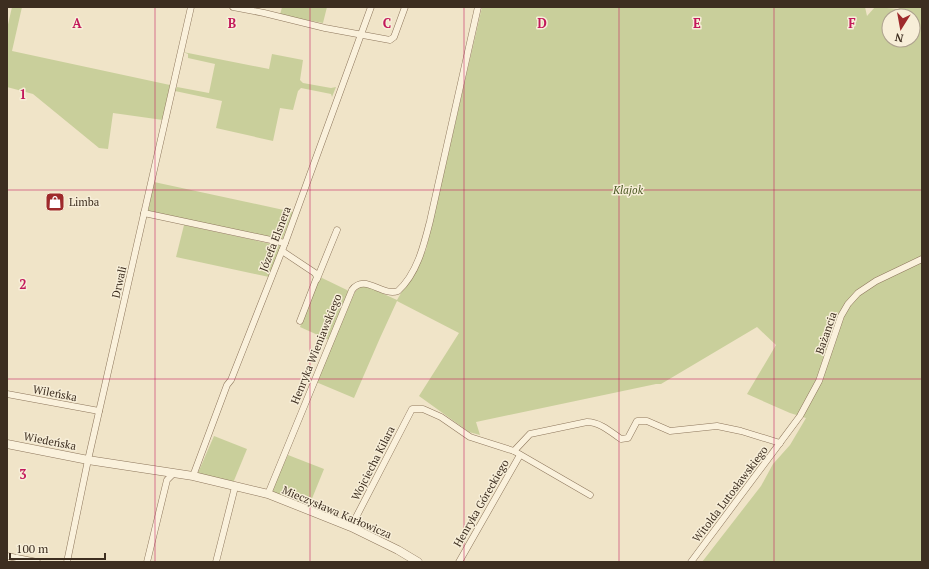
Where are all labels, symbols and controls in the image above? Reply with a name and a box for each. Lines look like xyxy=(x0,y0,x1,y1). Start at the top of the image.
north arrow xyxy=(881,8,921,48)
text: A xyxy=(72,14,82,32)
text: B xyxy=(228,14,236,32)
text: C xyxy=(383,14,391,32)
text: D xyxy=(537,14,547,32)
text: E xyxy=(693,14,701,32)
text: F xyxy=(848,14,856,32)
text: N xyxy=(893,30,905,45)
text: 1 xyxy=(19,85,27,103)
park label: Klajok xyxy=(612,183,644,197)
shop icon: Limba xyxy=(44,191,66,213)
place label: Limba xyxy=(69,195,100,209)
street label: Józefa Elsnera xyxy=(256,204,294,274)
street label: Drwali xyxy=(109,265,129,299)
text: 2 xyxy=(19,275,27,293)
street label: Henryka Wieniawskiego xyxy=(287,292,345,406)
street label: Bażancia xyxy=(812,310,840,356)
street label: Wileńska xyxy=(32,382,79,404)
street label: Wojciecha Kilara xyxy=(348,423,398,503)
street label: Wiedeńska xyxy=(23,429,78,453)
street label: Witolda Lutosławskiego xyxy=(689,443,771,545)
street label: Henryka Góreckiego xyxy=(450,457,512,549)
text: 3 xyxy=(19,465,27,483)
street label: Mieczysława Karłowicza xyxy=(280,483,394,542)
scale bar xyxy=(10,535,105,561)
text: 100 m xyxy=(16,541,49,556)

